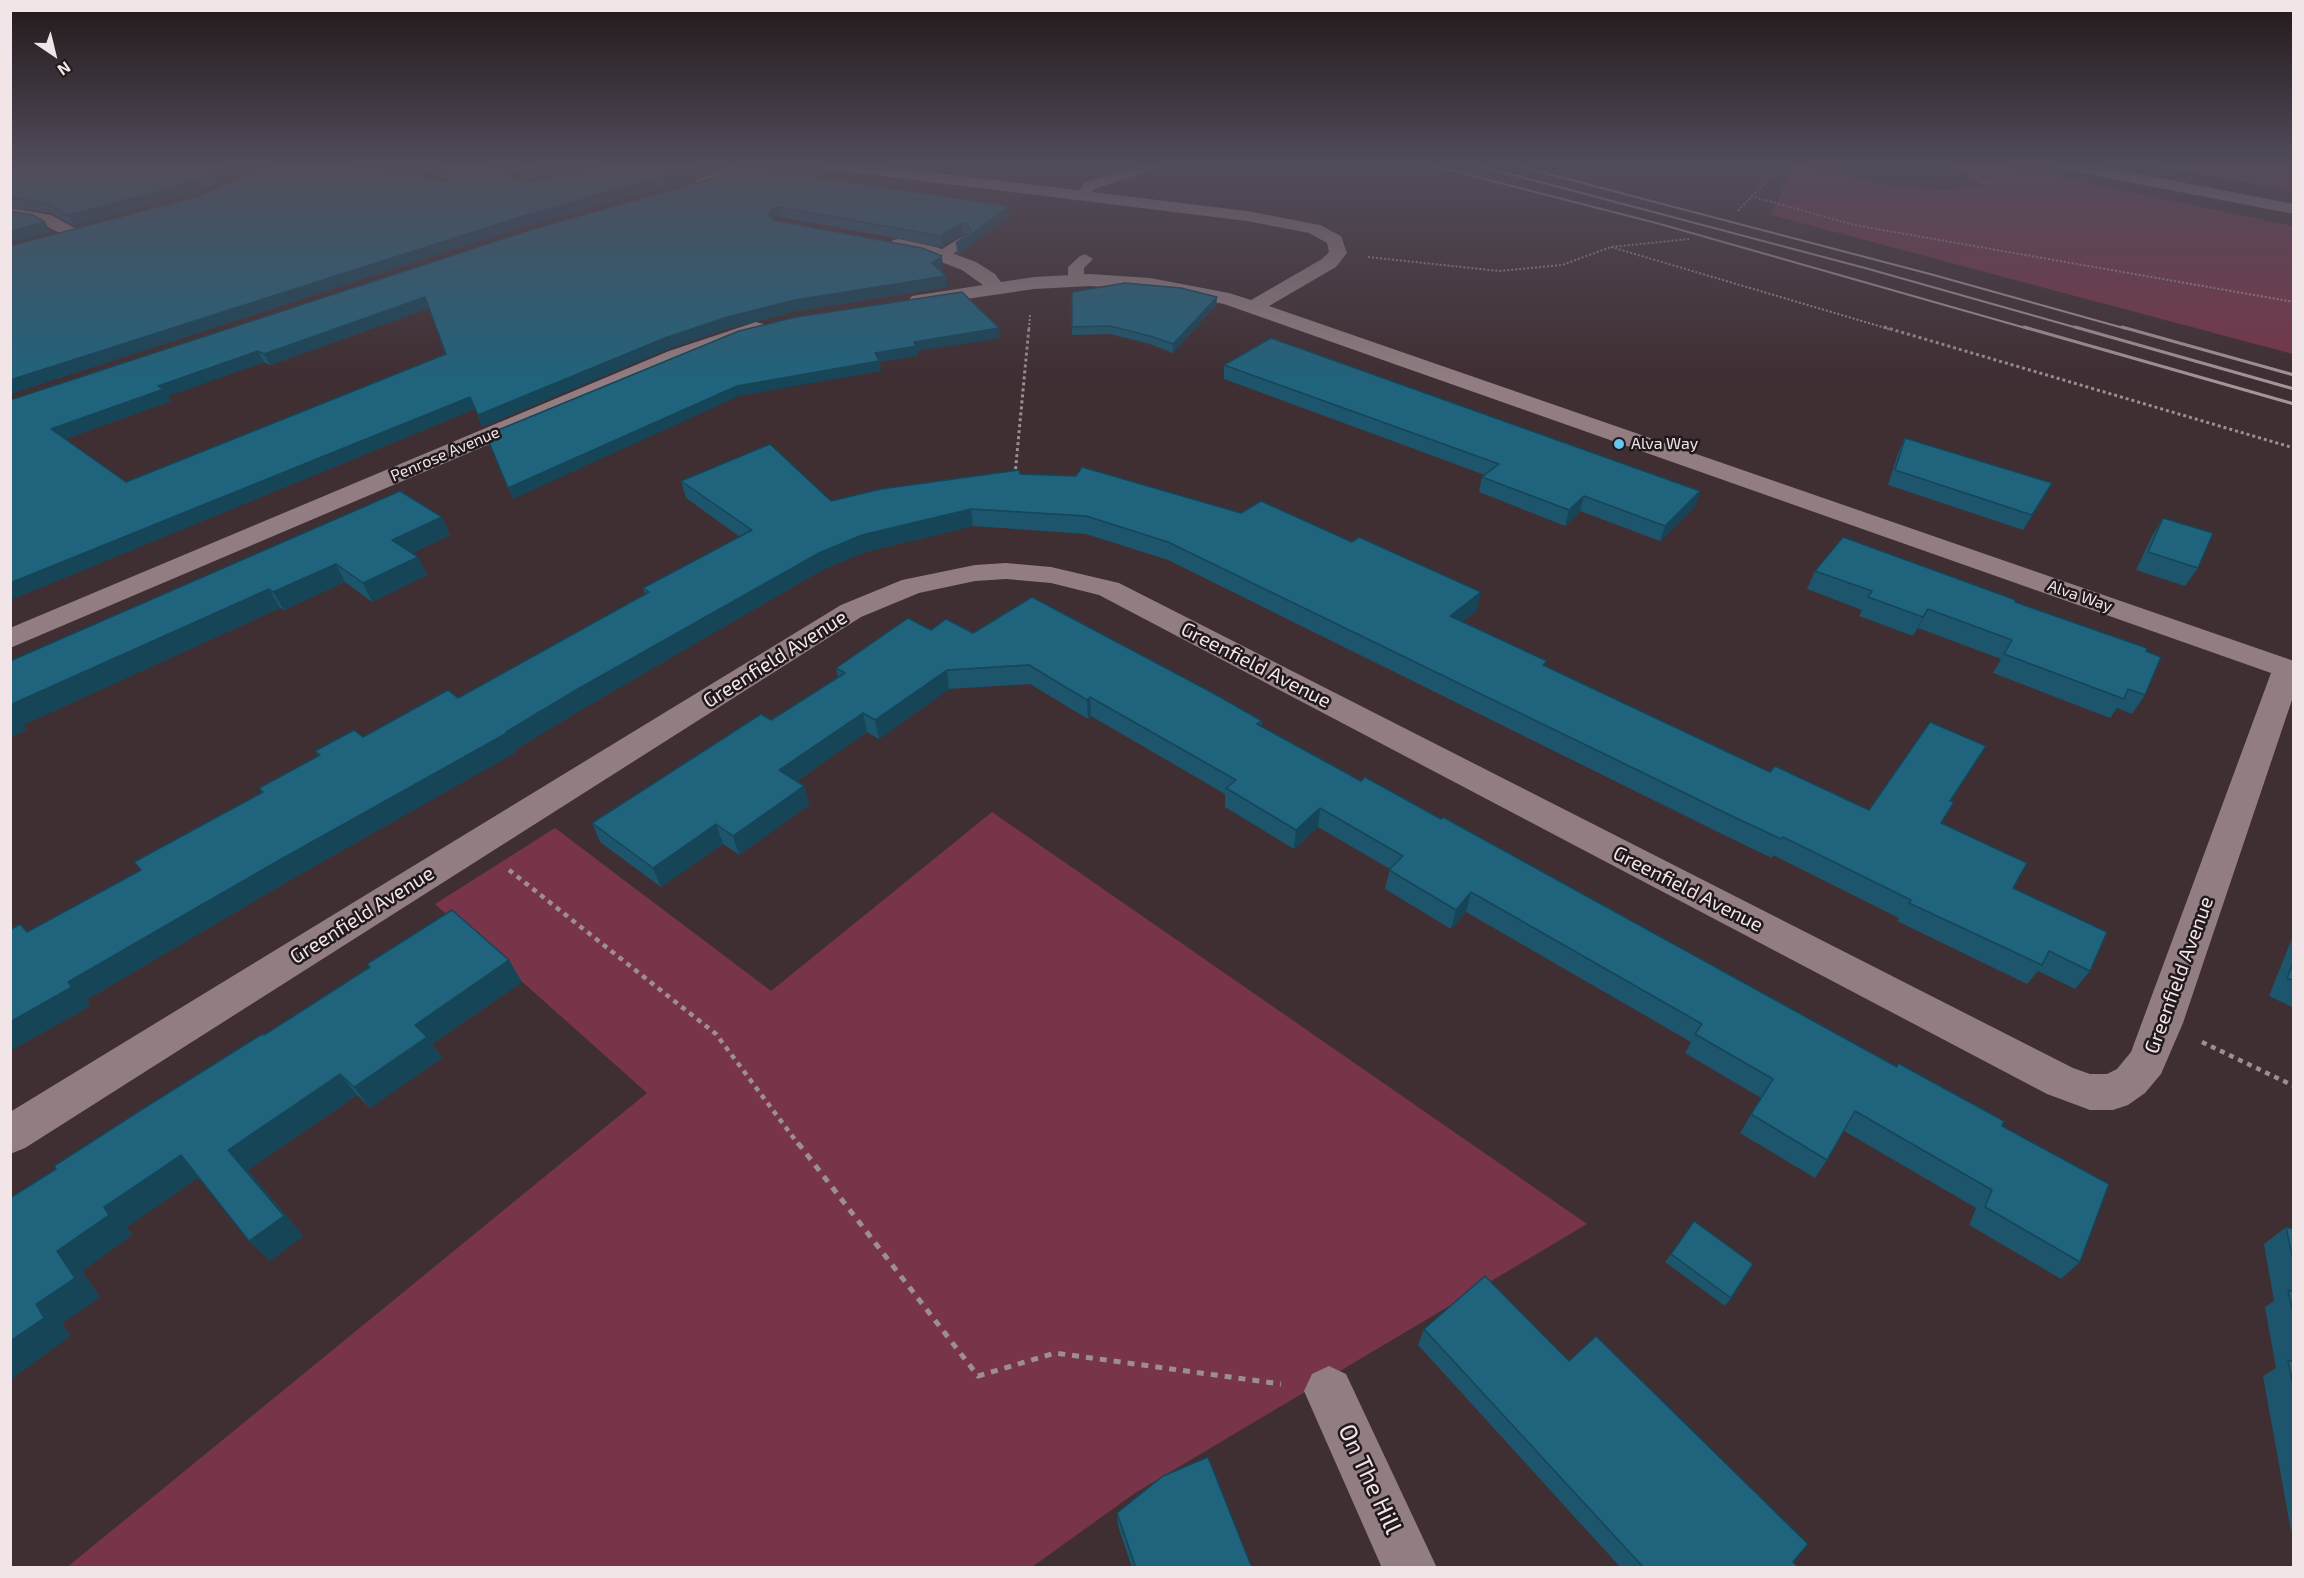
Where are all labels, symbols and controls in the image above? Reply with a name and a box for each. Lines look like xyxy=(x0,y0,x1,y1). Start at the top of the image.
north arrow xyxy=(24,24,84,84)
text: N xyxy=(54,58,75,80)
street label: Penrose Avenue xyxy=(388,422,502,486)
place label: Alva Way xyxy=(1631,434,1698,454)
marker: Alva Way xyxy=(1612,437,1626,451)
street label: Alva Way xyxy=(2045,576,2115,616)
street label: Greenfield Avenue xyxy=(699,605,851,713)
street label: Greenfield Avenue xyxy=(1177,617,1335,713)
street label: Greenfield Avenue xyxy=(1609,841,1767,937)
street label: Greenfield Avenue xyxy=(286,861,438,969)
street label: Greenfield Avenue xyxy=(2139,893,2219,1057)
street label: On The Hill xyxy=(1332,1420,1408,1538)

